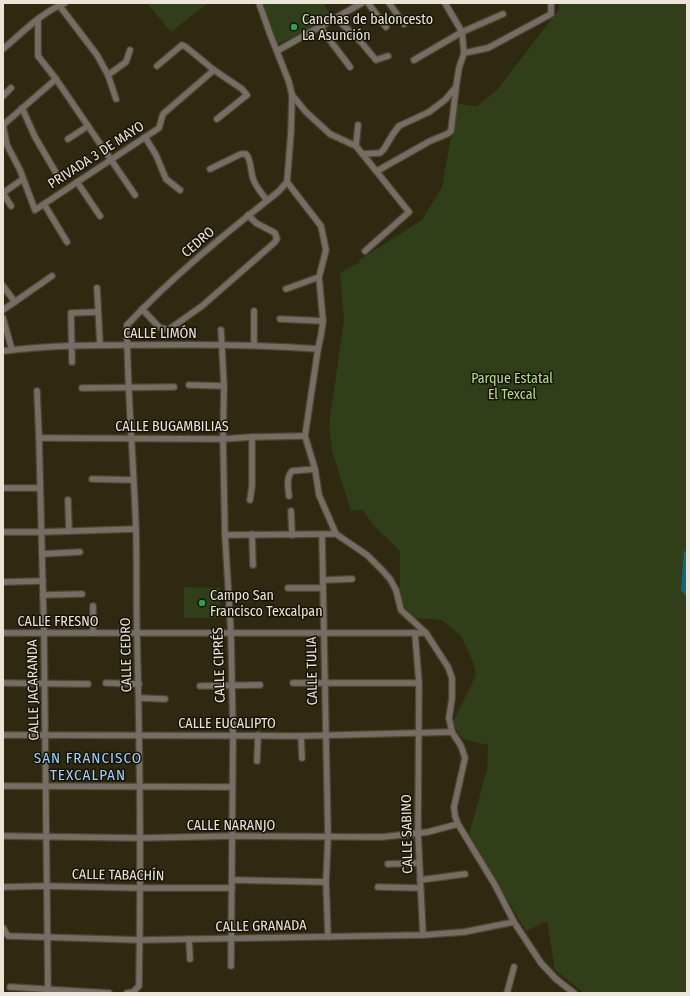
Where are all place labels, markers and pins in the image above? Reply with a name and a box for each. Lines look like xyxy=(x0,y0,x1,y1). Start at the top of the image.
place label: Canchas de baloncesto La Asunción xyxy=(302,11,433,44)
marker: Canchas de baloncesto La Asunción xyxy=(289,22,299,32)
place label: Campo San Francisco Texcalpan xyxy=(210,587,323,620)
marker: Campo San Francisco Texcalpan xyxy=(197,598,207,608)

